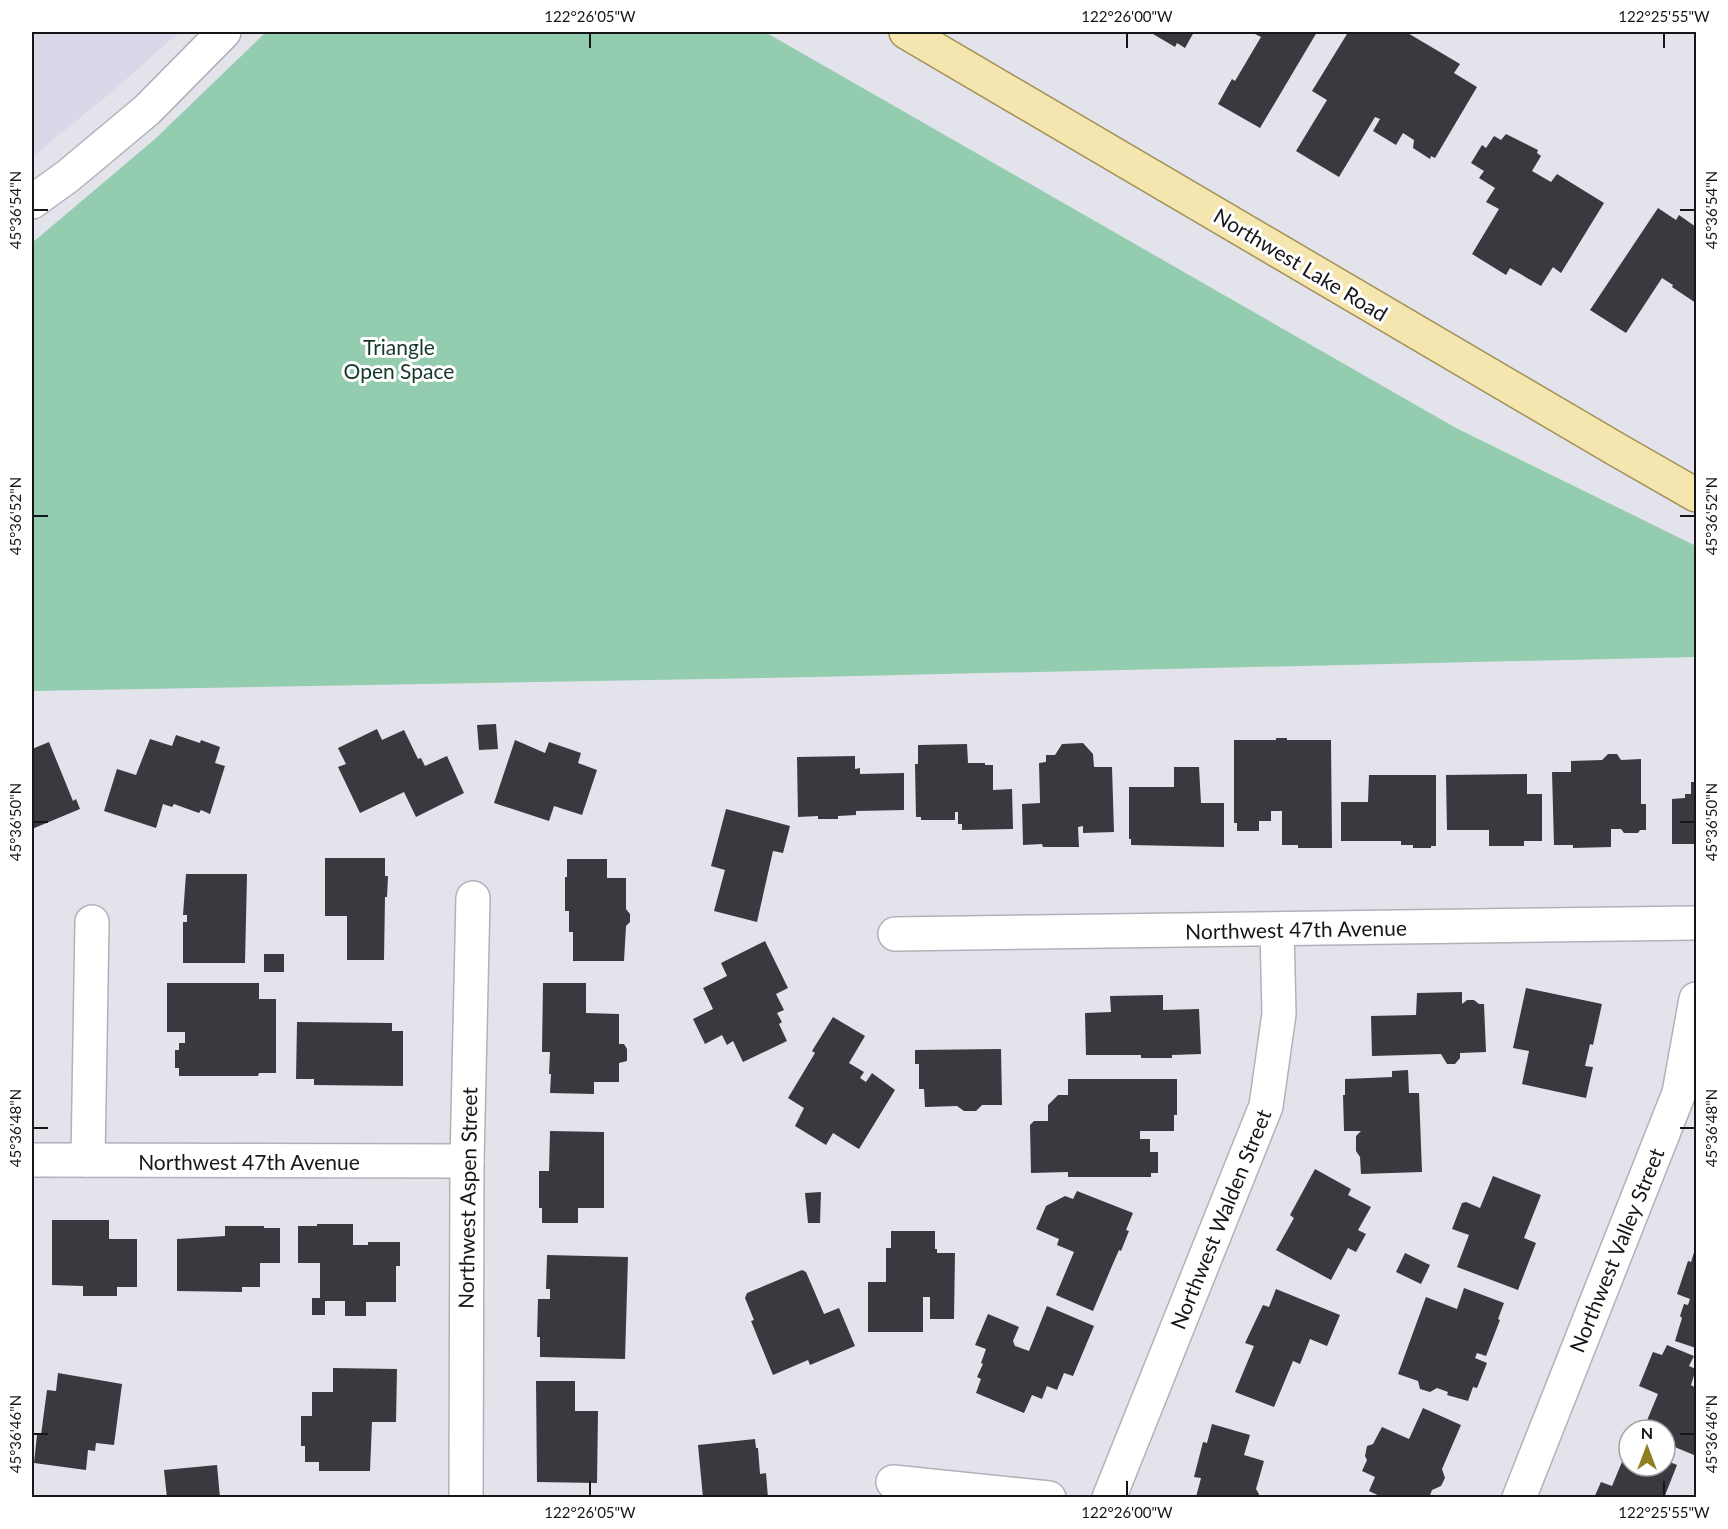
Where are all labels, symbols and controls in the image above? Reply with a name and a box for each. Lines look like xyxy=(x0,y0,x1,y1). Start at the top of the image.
text: 122°26'05"W xyxy=(544,7,636,25)
text: 122°26'00"W xyxy=(1081,7,1173,25)
text: 122°25'55"W xyxy=(1618,7,1710,25)
text: 45°36'54"N xyxy=(6,171,24,249)
text: 45°36'54"N xyxy=(1702,171,1720,249)
street label: Northwest Lake Road xyxy=(1210,202,1392,326)
park label: Triangle Open Space xyxy=(344,334,454,383)
text: 45°36'52"N xyxy=(6,477,24,555)
text: 45°36'52"N xyxy=(1702,477,1720,555)
text: 45°36'50"N xyxy=(6,783,24,861)
text: 45°36'50"N xyxy=(1702,783,1720,861)
street label: Northwest 47th Avenue xyxy=(1185,915,1407,943)
street label: Northwest Aspen Street xyxy=(453,1086,481,1309)
text: 45°36'48"N xyxy=(6,1089,24,1167)
text: 45°36'48"N xyxy=(1702,1089,1720,1167)
street label: Northwest Walden Street xyxy=(1164,1105,1276,1333)
street label: Northwest Valley Street xyxy=(1564,1144,1669,1356)
street label: Northwest 47th Avenue xyxy=(138,1149,360,1174)
text: 45°36'46"N xyxy=(6,1395,24,1473)
text: 45°36'46"N xyxy=(1702,1395,1720,1473)
north arrow xyxy=(1617,1418,1677,1478)
text: N xyxy=(1641,1423,1653,1442)
text: 122°26'05"W xyxy=(544,1503,636,1521)
text: 122°26'00"W xyxy=(1081,1503,1173,1521)
text: 122°25'55"W xyxy=(1618,1503,1710,1521)

